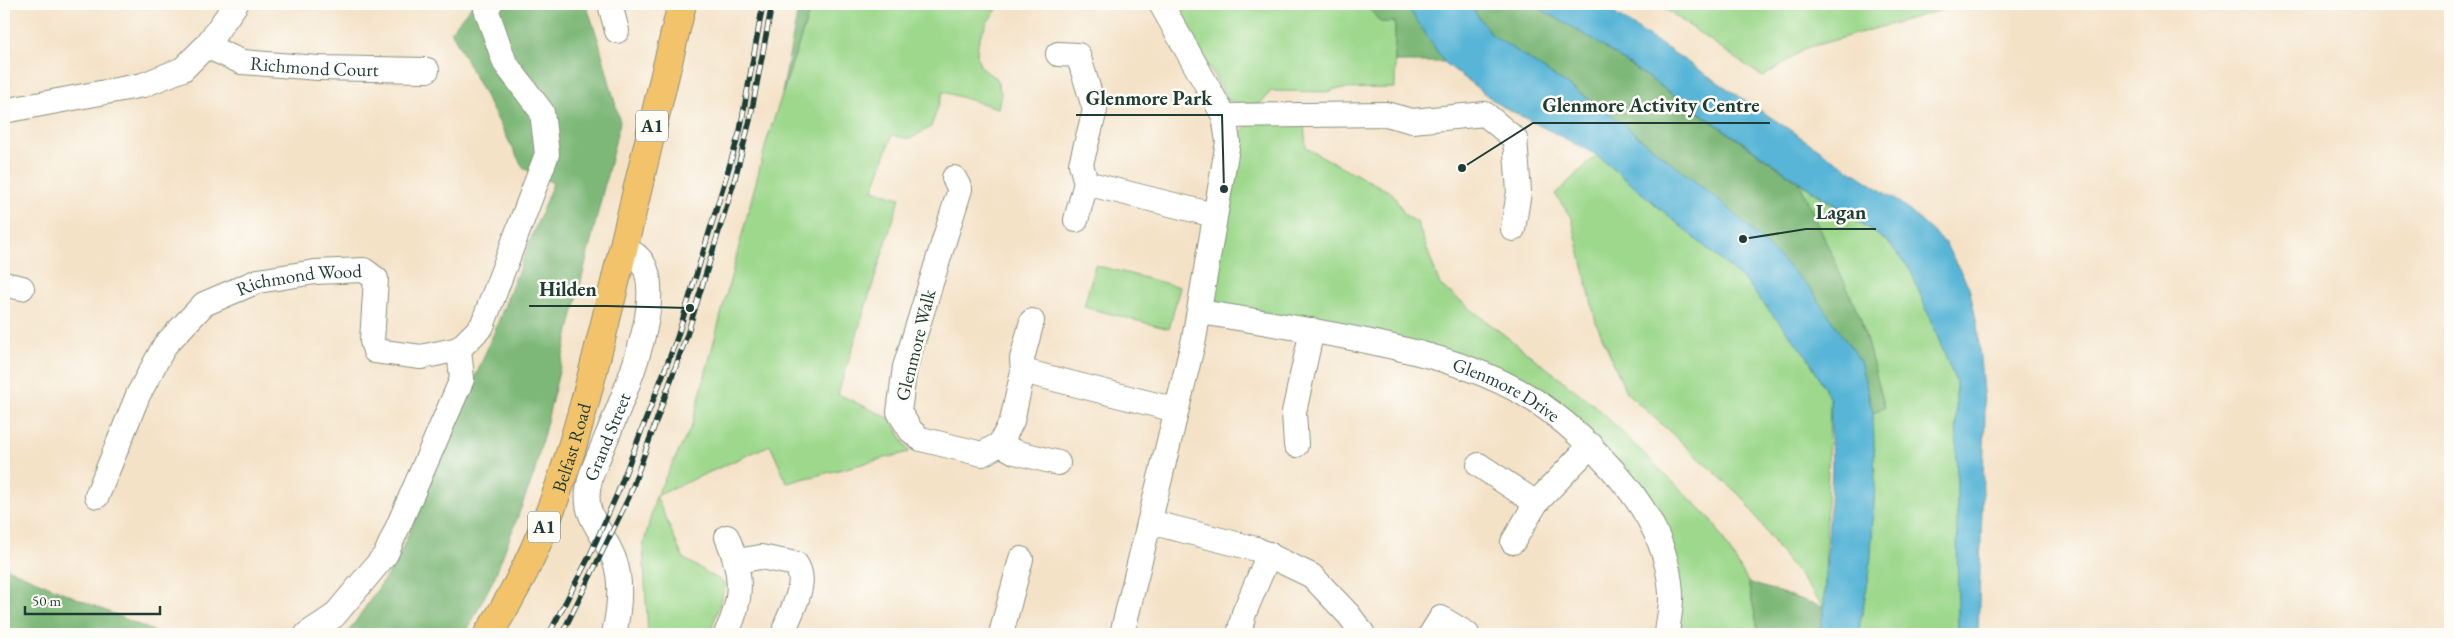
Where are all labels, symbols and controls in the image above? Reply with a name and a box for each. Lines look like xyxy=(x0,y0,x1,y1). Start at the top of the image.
street label: Richmond Court xyxy=(249,51,379,82)
callout: Glenmore Park xyxy=(1076,80,1222,115)
text: Glenmore Park xyxy=(1086,85,1213,111)
callout: Glenmore Activity Centre xyxy=(1533,88,1770,123)
text: Glenmore Activity Centre xyxy=(1542,92,1760,118)
road number: A1 xyxy=(636,110,668,142)
callout: Lagan xyxy=(1806,194,1876,229)
text: Lagan xyxy=(1816,199,1866,225)
street label: Richmond Wood xyxy=(232,258,363,302)
callout: Hilden xyxy=(529,271,607,306)
text: Hilden xyxy=(539,276,597,302)
street label: Glenmore Walk xyxy=(890,286,942,404)
street label: Glenmore Drive xyxy=(1449,352,1565,428)
street label: Grand Street xyxy=(578,389,636,484)
street label: Belfast Road xyxy=(546,400,597,496)
road number: A1 xyxy=(528,512,560,542)
scale bar xyxy=(25,583,160,615)
text: 50 m xyxy=(32,591,61,610)

